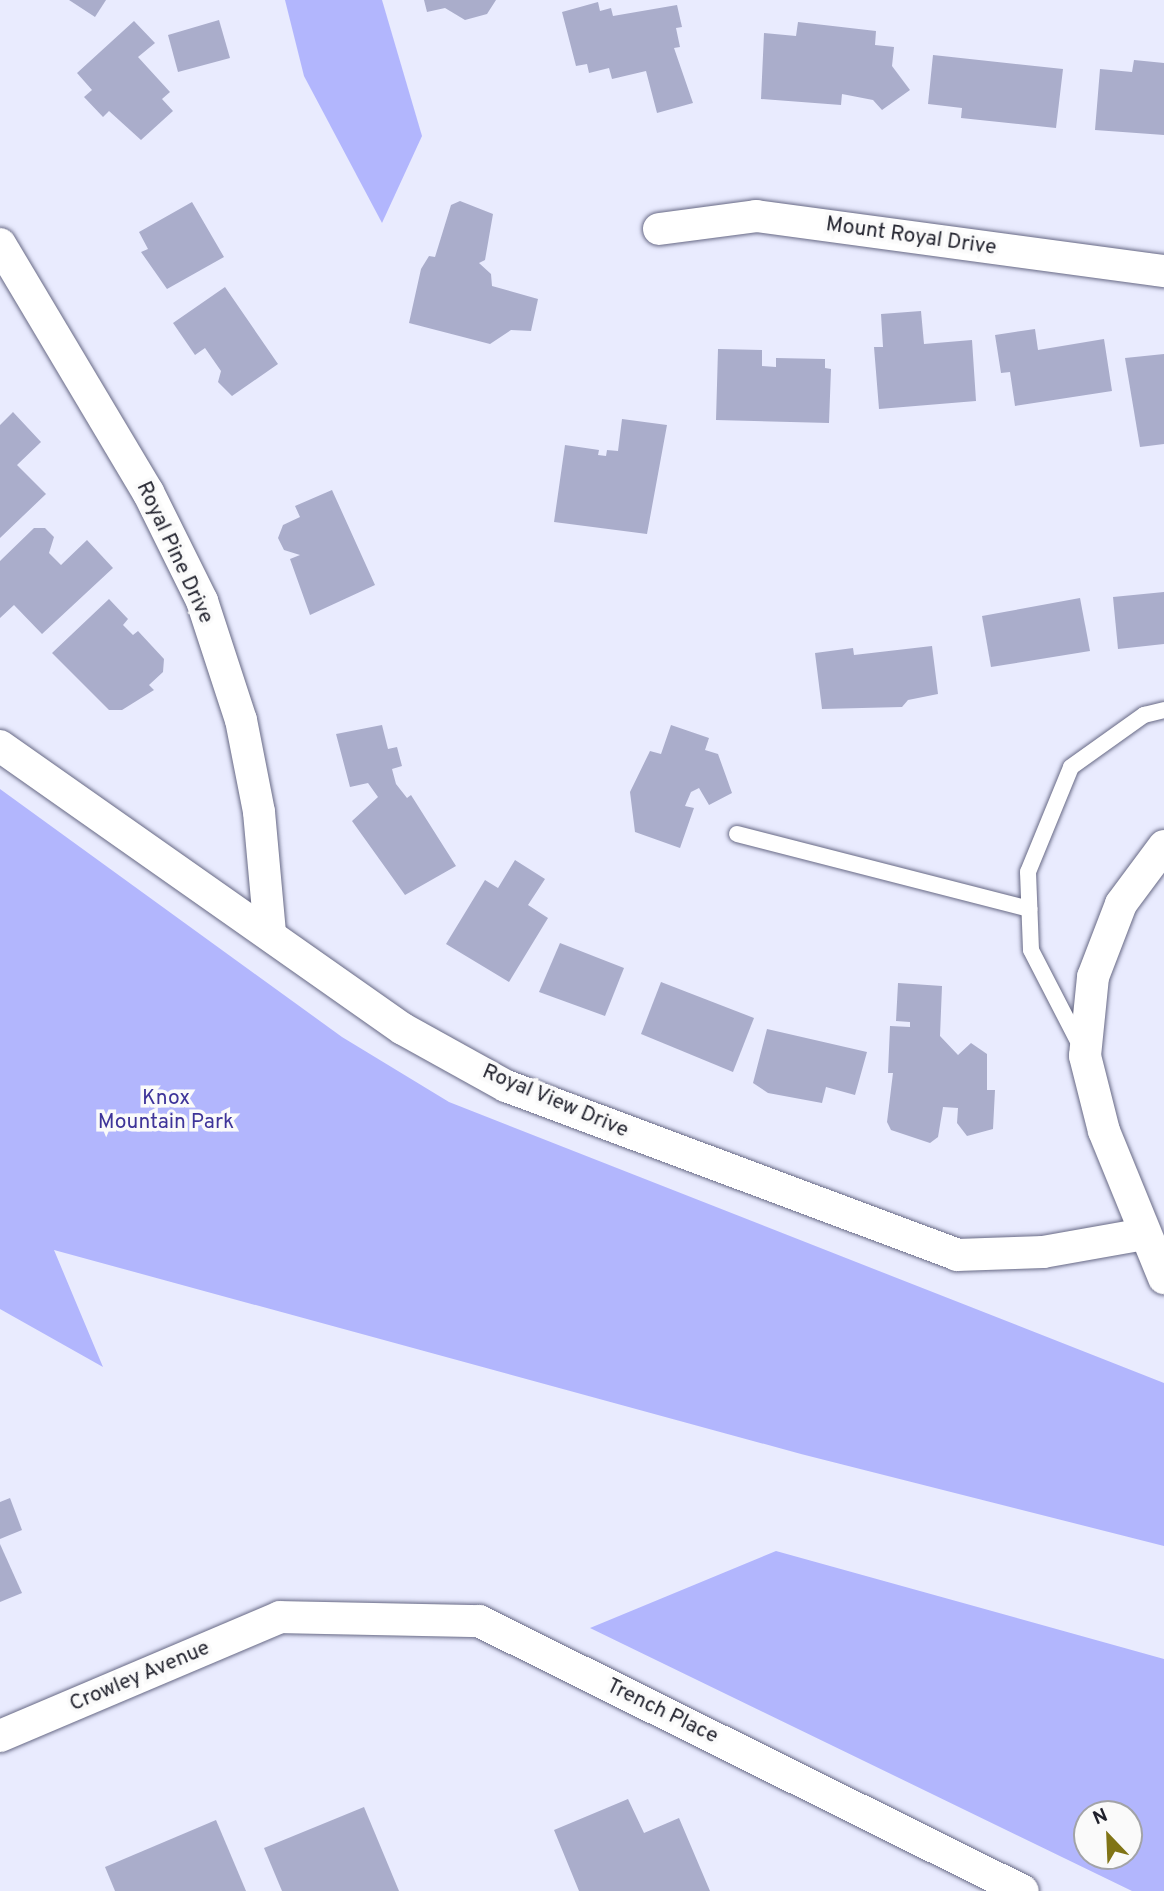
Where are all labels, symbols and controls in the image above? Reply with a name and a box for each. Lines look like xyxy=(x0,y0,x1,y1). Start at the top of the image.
street label: Mount Royal Drive xyxy=(824,213,998,261)
street label: Royal Pine Drive xyxy=(130,478,218,628)
street label: Royal View Drive xyxy=(478,1060,632,1144)
park label: Knox Mountain Park xyxy=(98,1086,234,1136)
street label: Crowley Avenue xyxy=(66,1636,214,1718)
street label: Trench Place xyxy=(602,1674,722,1750)
north arrow xyxy=(1073,1800,1143,1870)
text: N xyxy=(1090,1804,1112,1831)

